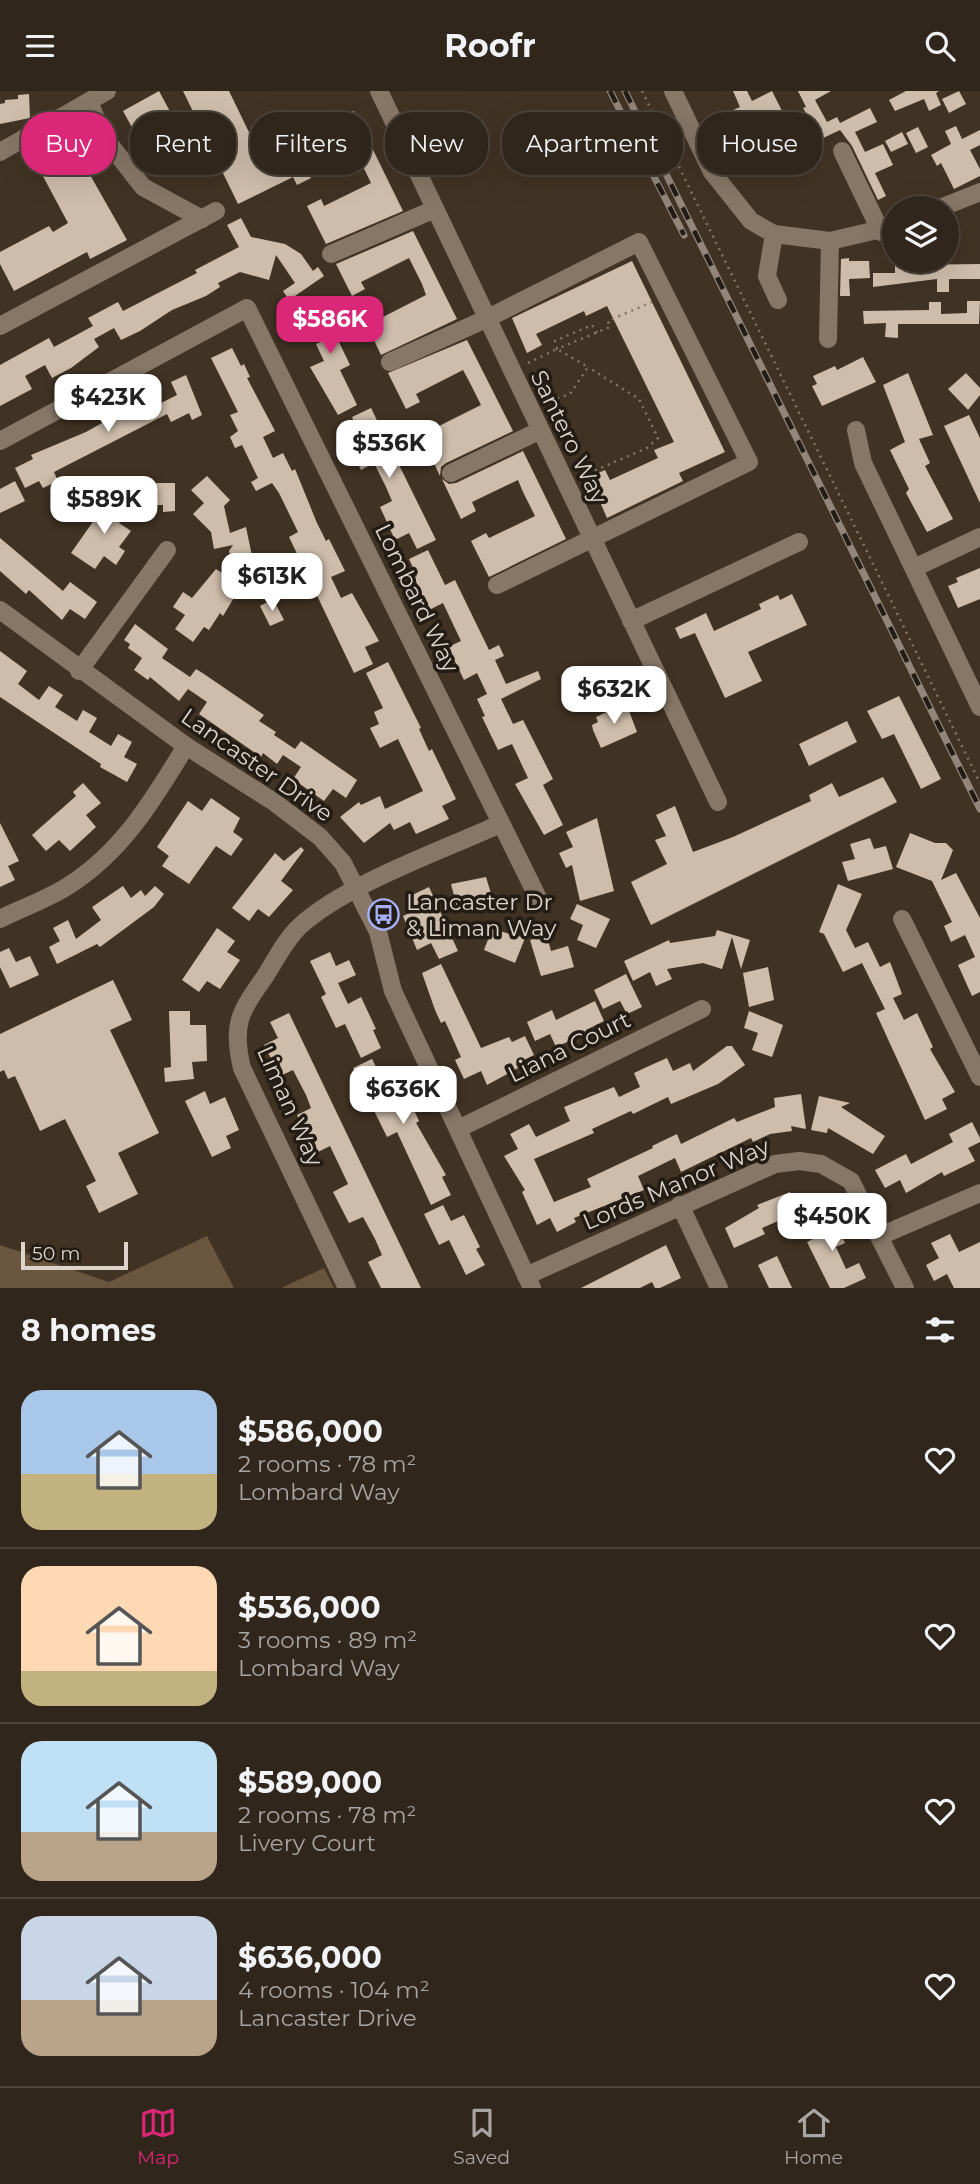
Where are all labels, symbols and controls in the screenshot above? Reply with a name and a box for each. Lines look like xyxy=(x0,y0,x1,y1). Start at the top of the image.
text: Roofr xyxy=(444,26,536,65)
icon: menu xyxy=(21,27,59,65)
icon: search xyxy=(921,27,959,65)
chip: Buy xyxy=(21,112,116,175)
chip: Rent xyxy=(130,112,236,175)
chip: Filters xyxy=(250,112,371,175)
chip: New xyxy=(385,112,488,175)
chip: Apartment xyxy=(502,112,683,175)
chip: House xyxy=(697,112,822,175)
map controls xyxy=(882,196,959,273)
button: layers xyxy=(882,196,959,273)
pin: $586K xyxy=(281,296,379,356)
text: $586K xyxy=(292,305,368,333)
street label: Santero Way xyxy=(525,366,614,509)
pin: $423K xyxy=(59,375,157,434)
text: $423K xyxy=(71,383,145,411)
pin: $536K xyxy=(340,421,438,480)
text: $536K xyxy=(352,429,426,457)
pin: $589K xyxy=(55,477,153,536)
text: $589K xyxy=(66,485,142,513)
street label: Lombard Way xyxy=(369,519,465,677)
pin: $613K xyxy=(223,553,321,613)
text: $613K xyxy=(238,562,306,590)
pin: $632K xyxy=(565,667,663,726)
text: $632K xyxy=(577,675,651,703)
street label: Lancaster Drive xyxy=(176,702,338,828)
place label: Lancaster Dr & Liman Way xyxy=(406,888,557,942)
bus stop icon: Lancaster Dr & Liman Way xyxy=(366,898,400,932)
street label: Liana Court xyxy=(503,1005,635,1089)
street label: Liman Way xyxy=(251,1041,329,1171)
pin: $636K xyxy=(354,1067,452,1126)
text: $636K xyxy=(366,1075,440,1103)
street label: Lords Manor Way xyxy=(578,1132,774,1236)
pin: $450K xyxy=(783,1193,881,1253)
text: $450K xyxy=(793,1202,871,1230)
scale bar xyxy=(21,1239,128,1271)
text: 50 m xyxy=(32,1242,80,1265)
icon: filters xyxy=(921,1311,959,1349)
text: 8 homes xyxy=(21,1312,156,1349)
text: $586,000 xyxy=(238,1413,383,1450)
icon: home xyxy=(77,1418,161,1502)
icon: heart xyxy=(921,1441,959,1479)
text: 2 rooms · 78 m² xyxy=(238,1450,416,1478)
text: Lombard Way xyxy=(238,1478,400,1506)
text: $536,000 xyxy=(238,1589,381,1626)
icon: home xyxy=(77,1594,161,1678)
icon: heart xyxy=(921,1617,959,1655)
text: 3 rooms · 89 m² xyxy=(238,1626,417,1654)
text: Lombard Way xyxy=(238,1654,400,1682)
text: $589,000 xyxy=(238,1764,382,1801)
icon: home xyxy=(77,1769,161,1853)
icon: heart xyxy=(921,1792,959,1830)
text: 2 rooms · 78 m² xyxy=(238,1801,416,1829)
text: Livery Court xyxy=(238,1829,376,1857)
text: $636,000 xyxy=(238,1939,382,1976)
icon: home xyxy=(77,1944,161,2028)
icon: heart xyxy=(921,1967,959,2005)
text: 4 rooms · 104 m² xyxy=(238,1976,430,2004)
text: Lancaster Drive xyxy=(238,2004,417,2032)
tab: Map xyxy=(137,2104,179,2169)
tab: Saved xyxy=(453,2104,510,2169)
tab: Home xyxy=(784,2104,843,2169)

